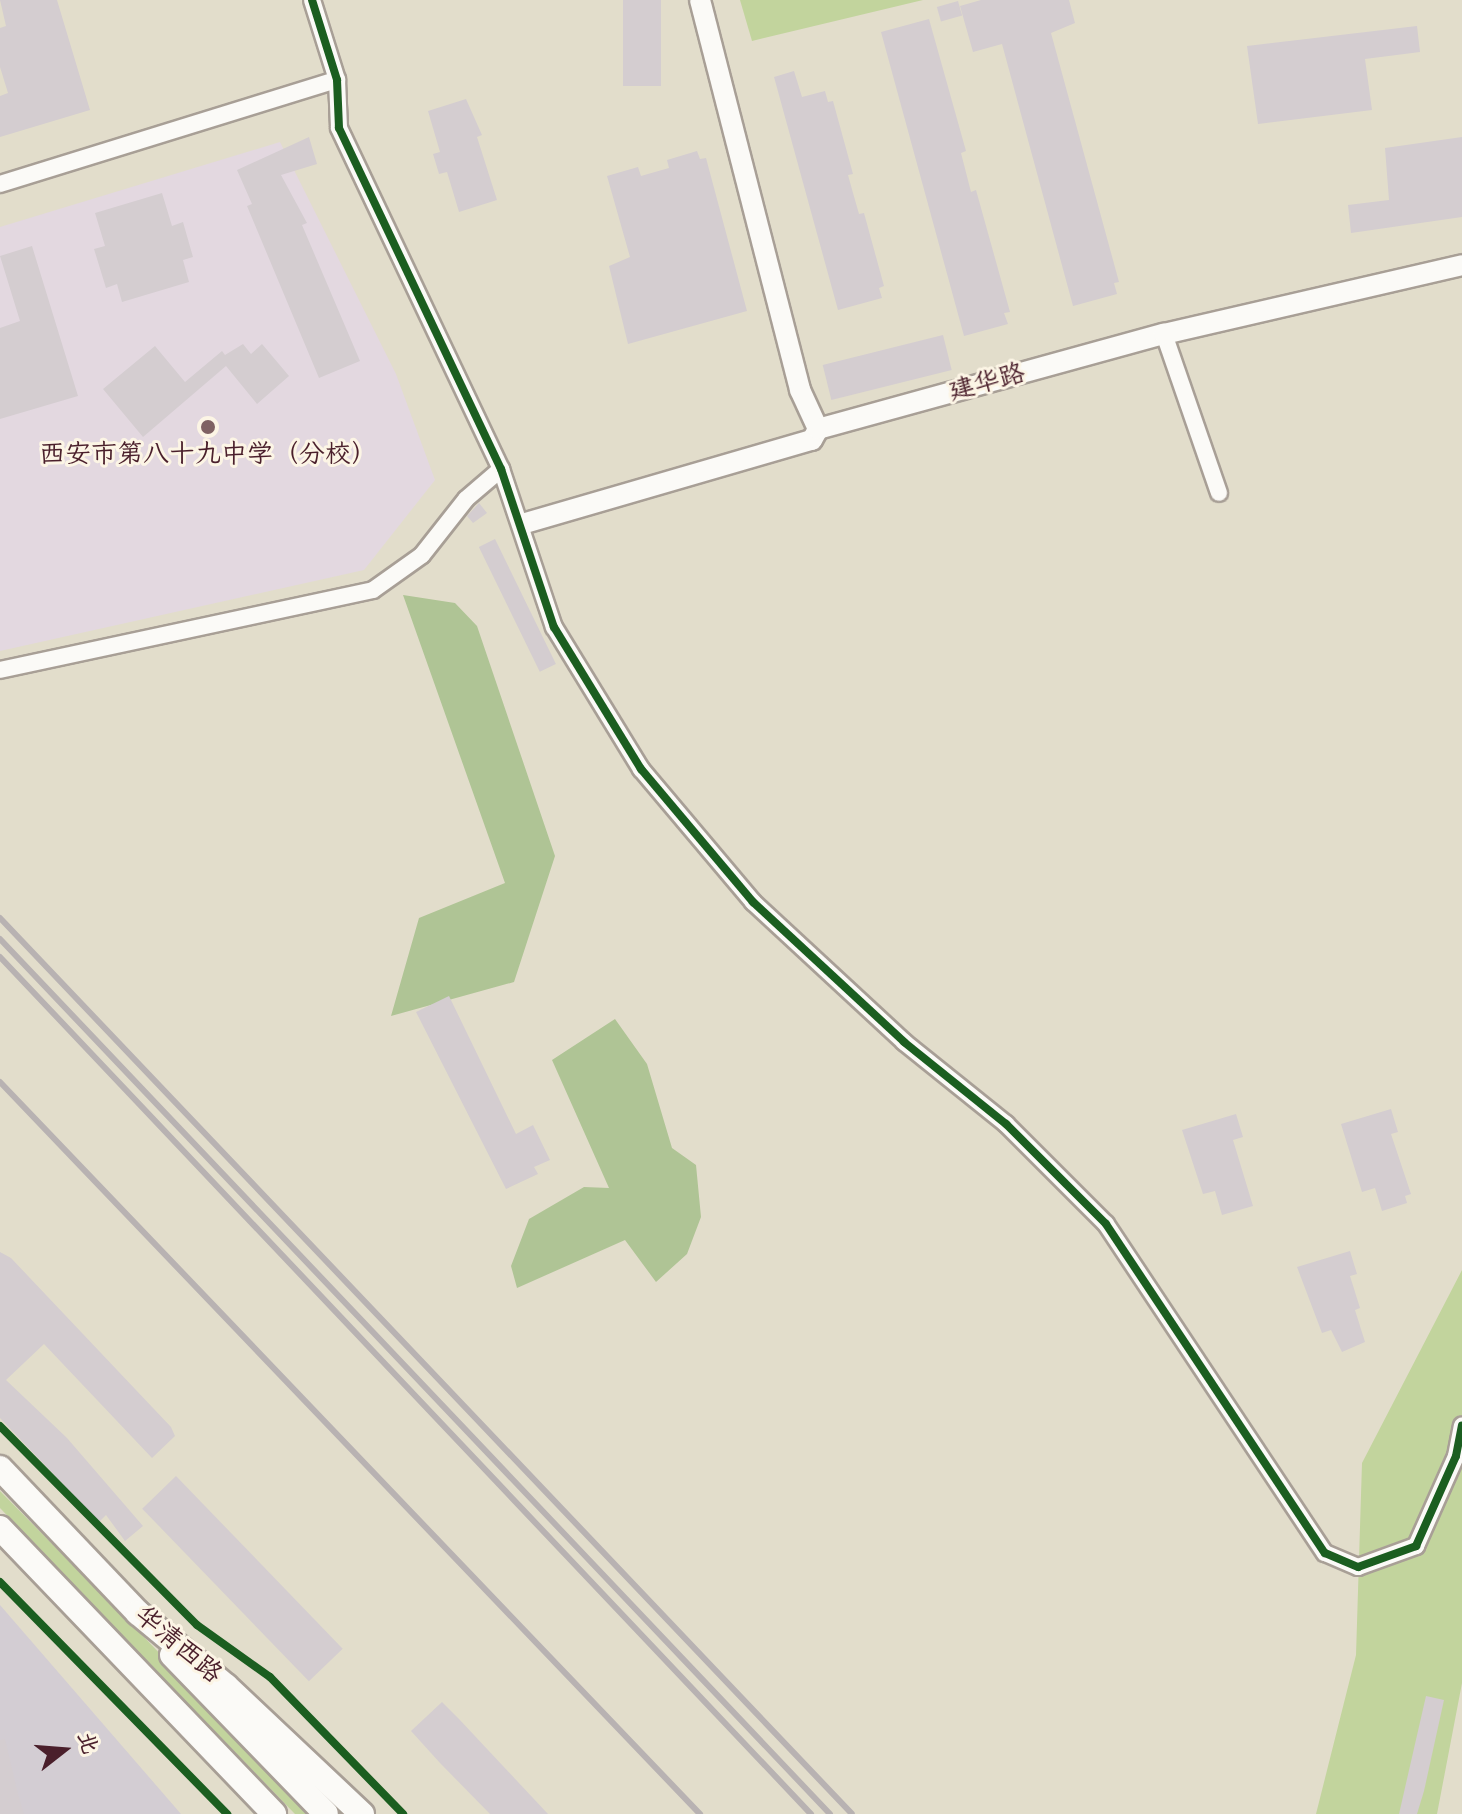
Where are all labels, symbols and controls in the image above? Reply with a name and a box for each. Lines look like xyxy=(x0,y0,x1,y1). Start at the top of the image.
street label: 建华路 xyxy=(945,358,1029,408)
marker: 西安市第八十九中学（分校） xyxy=(199,418,217,436)
place label: 西安市第八十九中学（分校） xyxy=(39,439,377,471)
street label: 华清西路 xyxy=(128,1600,228,1690)
north arrow xyxy=(24,1710,104,1790)
text: 北 xyxy=(69,1728,105,1758)

